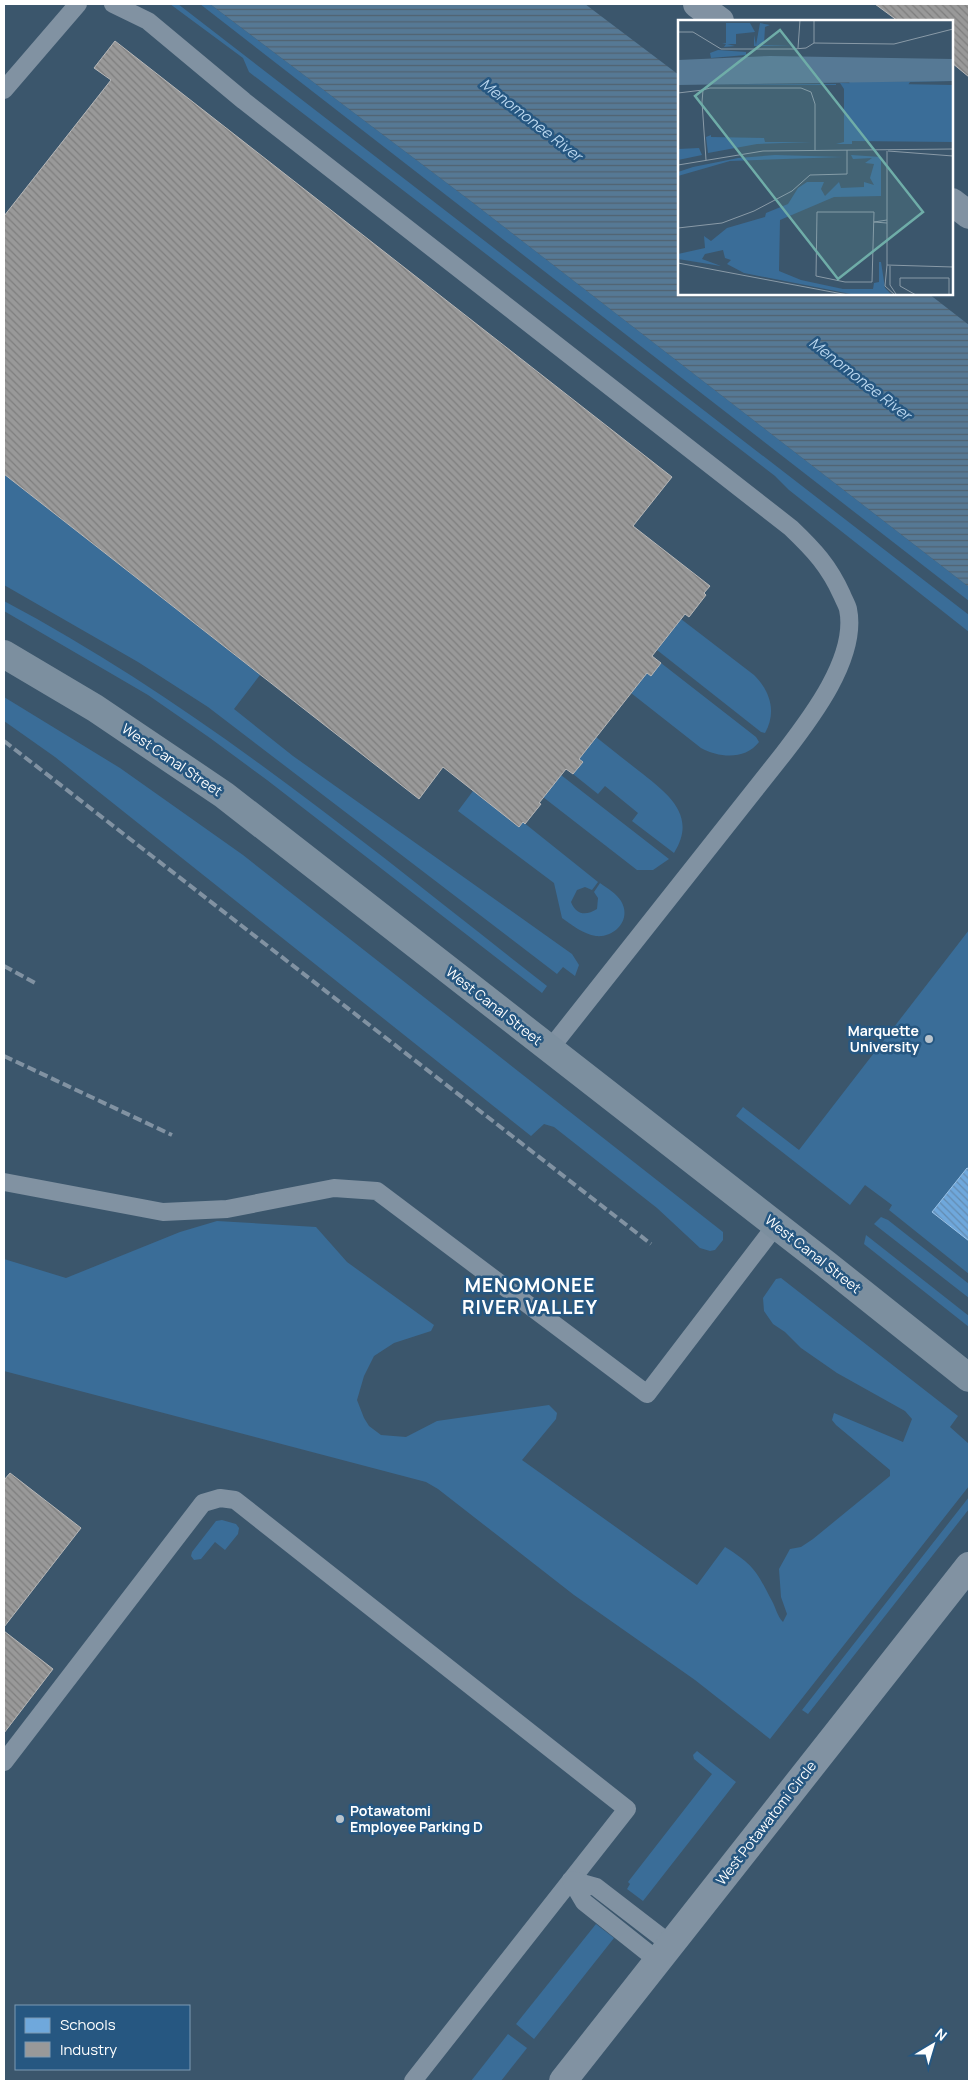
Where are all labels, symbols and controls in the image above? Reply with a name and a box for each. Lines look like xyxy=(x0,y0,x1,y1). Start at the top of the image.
inset map xyxy=(678,20,953,295)
water label: Menomonee River xyxy=(476,73,589,168)
water label: Menomonee River xyxy=(805,332,918,427)
street label: West Canal Street xyxy=(118,719,227,800)
street label: West Canal Street xyxy=(442,962,547,1049)
place label: Marquette University xyxy=(848,1021,919,1056)
marker: Marquette University xyxy=(923,1033,935,1045)
street label: West Canal Street xyxy=(761,1210,866,1297)
district label: MENOMONEE RIVER VALLEY xyxy=(462,1272,598,1320)
street label: West Potawatomi Circle xyxy=(711,1757,820,1889)
place label: Potawatomi Employee Parking D xyxy=(350,1801,483,1836)
marker: Potawatomi Employee Parking D xyxy=(334,1813,346,1825)
legend xyxy=(15,2005,190,2070)
text: Schools xyxy=(60,2014,116,2035)
north arrow xyxy=(908,2020,958,2070)
text: N xyxy=(931,2024,951,2045)
text: Industry xyxy=(60,2039,117,2060)

